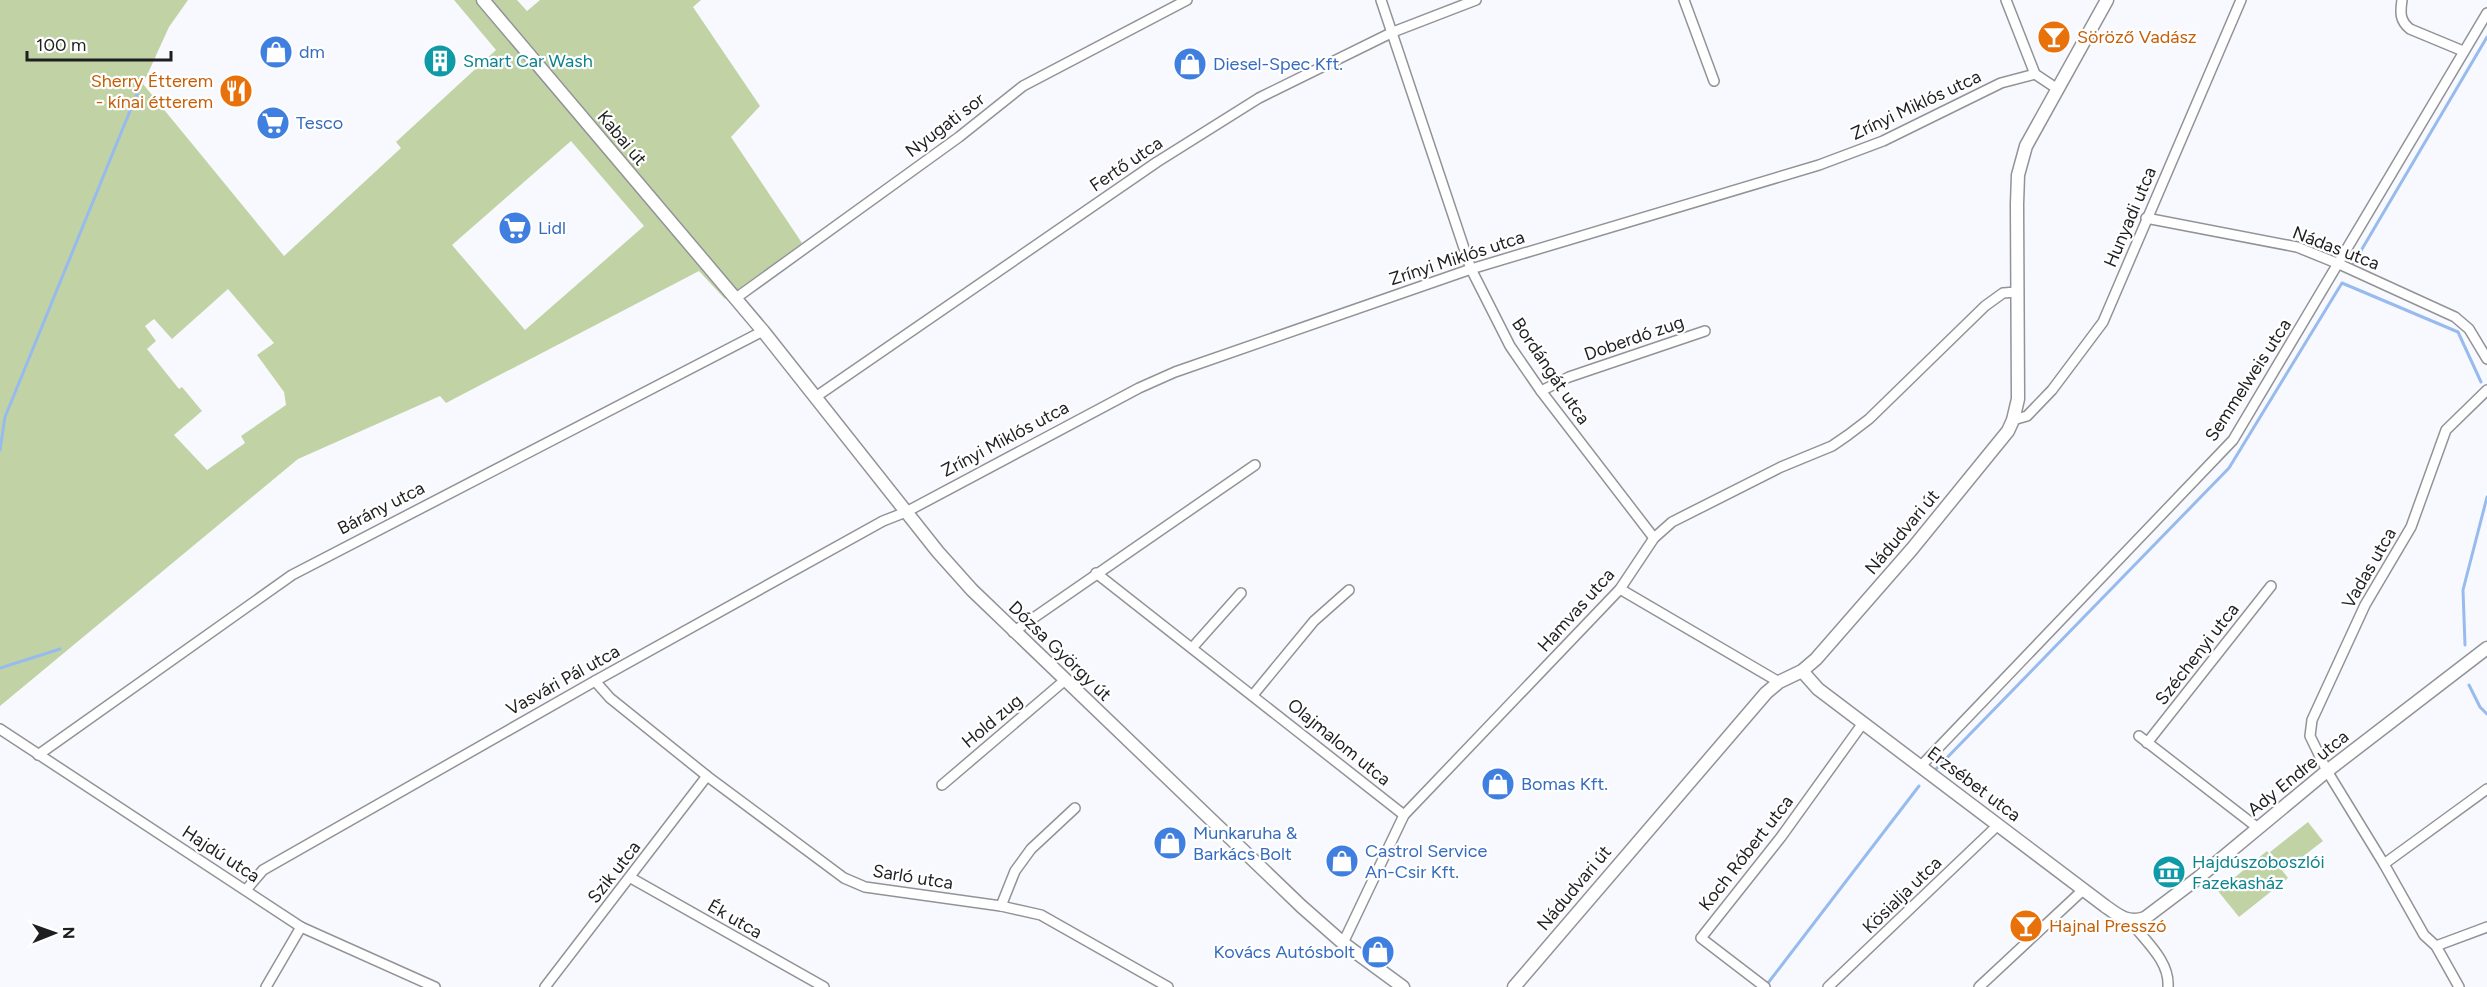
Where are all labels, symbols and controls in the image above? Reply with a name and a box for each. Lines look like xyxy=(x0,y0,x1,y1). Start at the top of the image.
bar icon: Söröző Vadász xyxy=(2036,19,2072,55)
scale bar xyxy=(27,24,171,62)
place label: Söröző Vadász xyxy=(2077,26,2197,48)
text: 100 m xyxy=(36,34,86,56)
shop icon: dm xyxy=(258,34,294,70)
place label: dm xyxy=(299,41,325,63)
building icon: Smart Car Wash xyxy=(422,43,458,79)
shop icon: Diesel-Spec Kft. xyxy=(1172,46,1208,82)
place label: Smart Car Wash xyxy=(463,50,593,72)
place label: Diesel-Spec Kft. xyxy=(1213,53,1343,75)
street label: Zrínyi Miklós utca xyxy=(1848,65,1984,145)
place label: Sherry Étterem - kínai étterem xyxy=(91,70,213,113)
restaurant icon: Sherry Étterem - kínai étterem xyxy=(218,73,254,109)
street label: Nyugati sor xyxy=(901,88,989,162)
supermarket icon: Tesco xyxy=(255,105,291,141)
street label: Kabai út xyxy=(593,106,652,170)
place label: Tesco xyxy=(296,112,343,134)
street label: Fertő utca xyxy=(1085,132,1167,196)
street label: Hunyadi utca xyxy=(2099,164,2161,270)
supermarket icon: Lidl xyxy=(497,210,533,246)
place label: Lidl xyxy=(538,217,566,239)
street label: Nádas utca xyxy=(2289,221,2383,275)
street label: Zrínyi Miklós utca xyxy=(1387,226,1527,290)
street label: Doberdó zug xyxy=(1581,311,1687,365)
street label: Bordángát utca xyxy=(1507,313,1595,429)
street label: Semmelweis utca xyxy=(2200,315,2296,445)
street label: Zrínyi Miklós utca xyxy=(938,396,1072,482)
street label: Bárány utca xyxy=(334,477,428,539)
street label: Nádudvari út xyxy=(1860,485,1944,579)
street label: Vadas utca xyxy=(2337,524,2401,612)
street label: Hamvas utca xyxy=(1533,564,1619,656)
street label: Dózsa György út xyxy=(1004,596,1116,706)
street label: Széchenyi utca xyxy=(2150,599,2244,709)
street label: Vasvári Pál utca xyxy=(503,640,623,720)
street label: Hold zug xyxy=(957,689,1027,753)
street label: Olajmalom utca xyxy=(1283,694,1395,790)
street label: Ady Endre utca xyxy=(2243,725,2353,821)
street label: Erzsébet utca xyxy=(1923,742,2025,826)
shop icon: Bomas Kft. xyxy=(1480,766,1516,802)
place label: Bomas Kft. xyxy=(1521,773,1608,795)
street label: Koch Róbert utca xyxy=(1694,791,1798,915)
street label: Hajdú utca xyxy=(178,821,264,887)
place label: Munkaruha & Barkács Bolt xyxy=(1193,822,1298,865)
shop icon: Munkaruha & Barkács Bolt xyxy=(1152,825,1188,861)
street label: Szik utca xyxy=(583,836,645,908)
place label: Castrol Service An-Csir Kft. xyxy=(1365,840,1488,883)
street label: Nádudvari út xyxy=(1532,841,1616,935)
shop icon: Castrol Service An-Csir Kft. xyxy=(1324,843,1360,879)
place label: Hajdúszoboszlói Fazekasház xyxy=(2192,851,2325,894)
street label: Kösialja utca xyxy=(1858,852,1946,938)
museum icon: Hajdúszoboszlói Fazekasház xyxy=(2151,854,2187,890)
street label: Sarló utca xyxy=(871,860,955,894)
street label: Ék utca xyxy=(704,895,766,943)
north arrow xyxy=(24,903,84,963)
bar icon: Hajnal Presszó xyxy=(2008,908,2044,944)
place label: Hajnal Presszó xyxy=(2049,915,2166,937)
text: N xyxy=(59,926,78,939)
shop icon: Kovács Autósbolt xyxy=(1360,934,1396,970)
place label: Kovács Autósbolt xyxy=(1214,941,1355,963)

